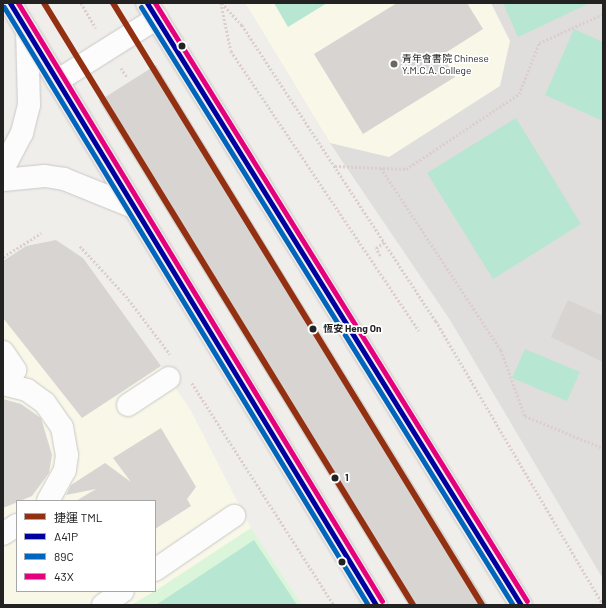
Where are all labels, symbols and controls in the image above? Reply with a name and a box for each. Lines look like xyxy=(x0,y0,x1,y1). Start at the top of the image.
unlabelled marker xyxy=(177,41,187,51)
place label: 青年會書院 Chinese Y.M.C.A. College xyxy=(402,52,489,76)
marker: 青年會書院 Chinese Y.M.C.A. College xyxy=(389,59,399,69)
marker: 恆安 Heng On xyxy=(306,322,320,336)
place label: 恆安 Heng On xyxy=(323,323,381,335)
marker: 1 xyxy=(328,471,342,485)
place label: 1 xyxy=(345,472,349,484)
legend xyxy=(16,500,156,592)
text: 捷運 TML xyxy=(54,510,103,524)
text: A41P xyxy=(54,529,78,543)
text: 89C xyxy=(54,549,74,563)
unlabelled marker xyxy=(337,557,347,567)
text: 43X xyxy=(54,569,74,583)

